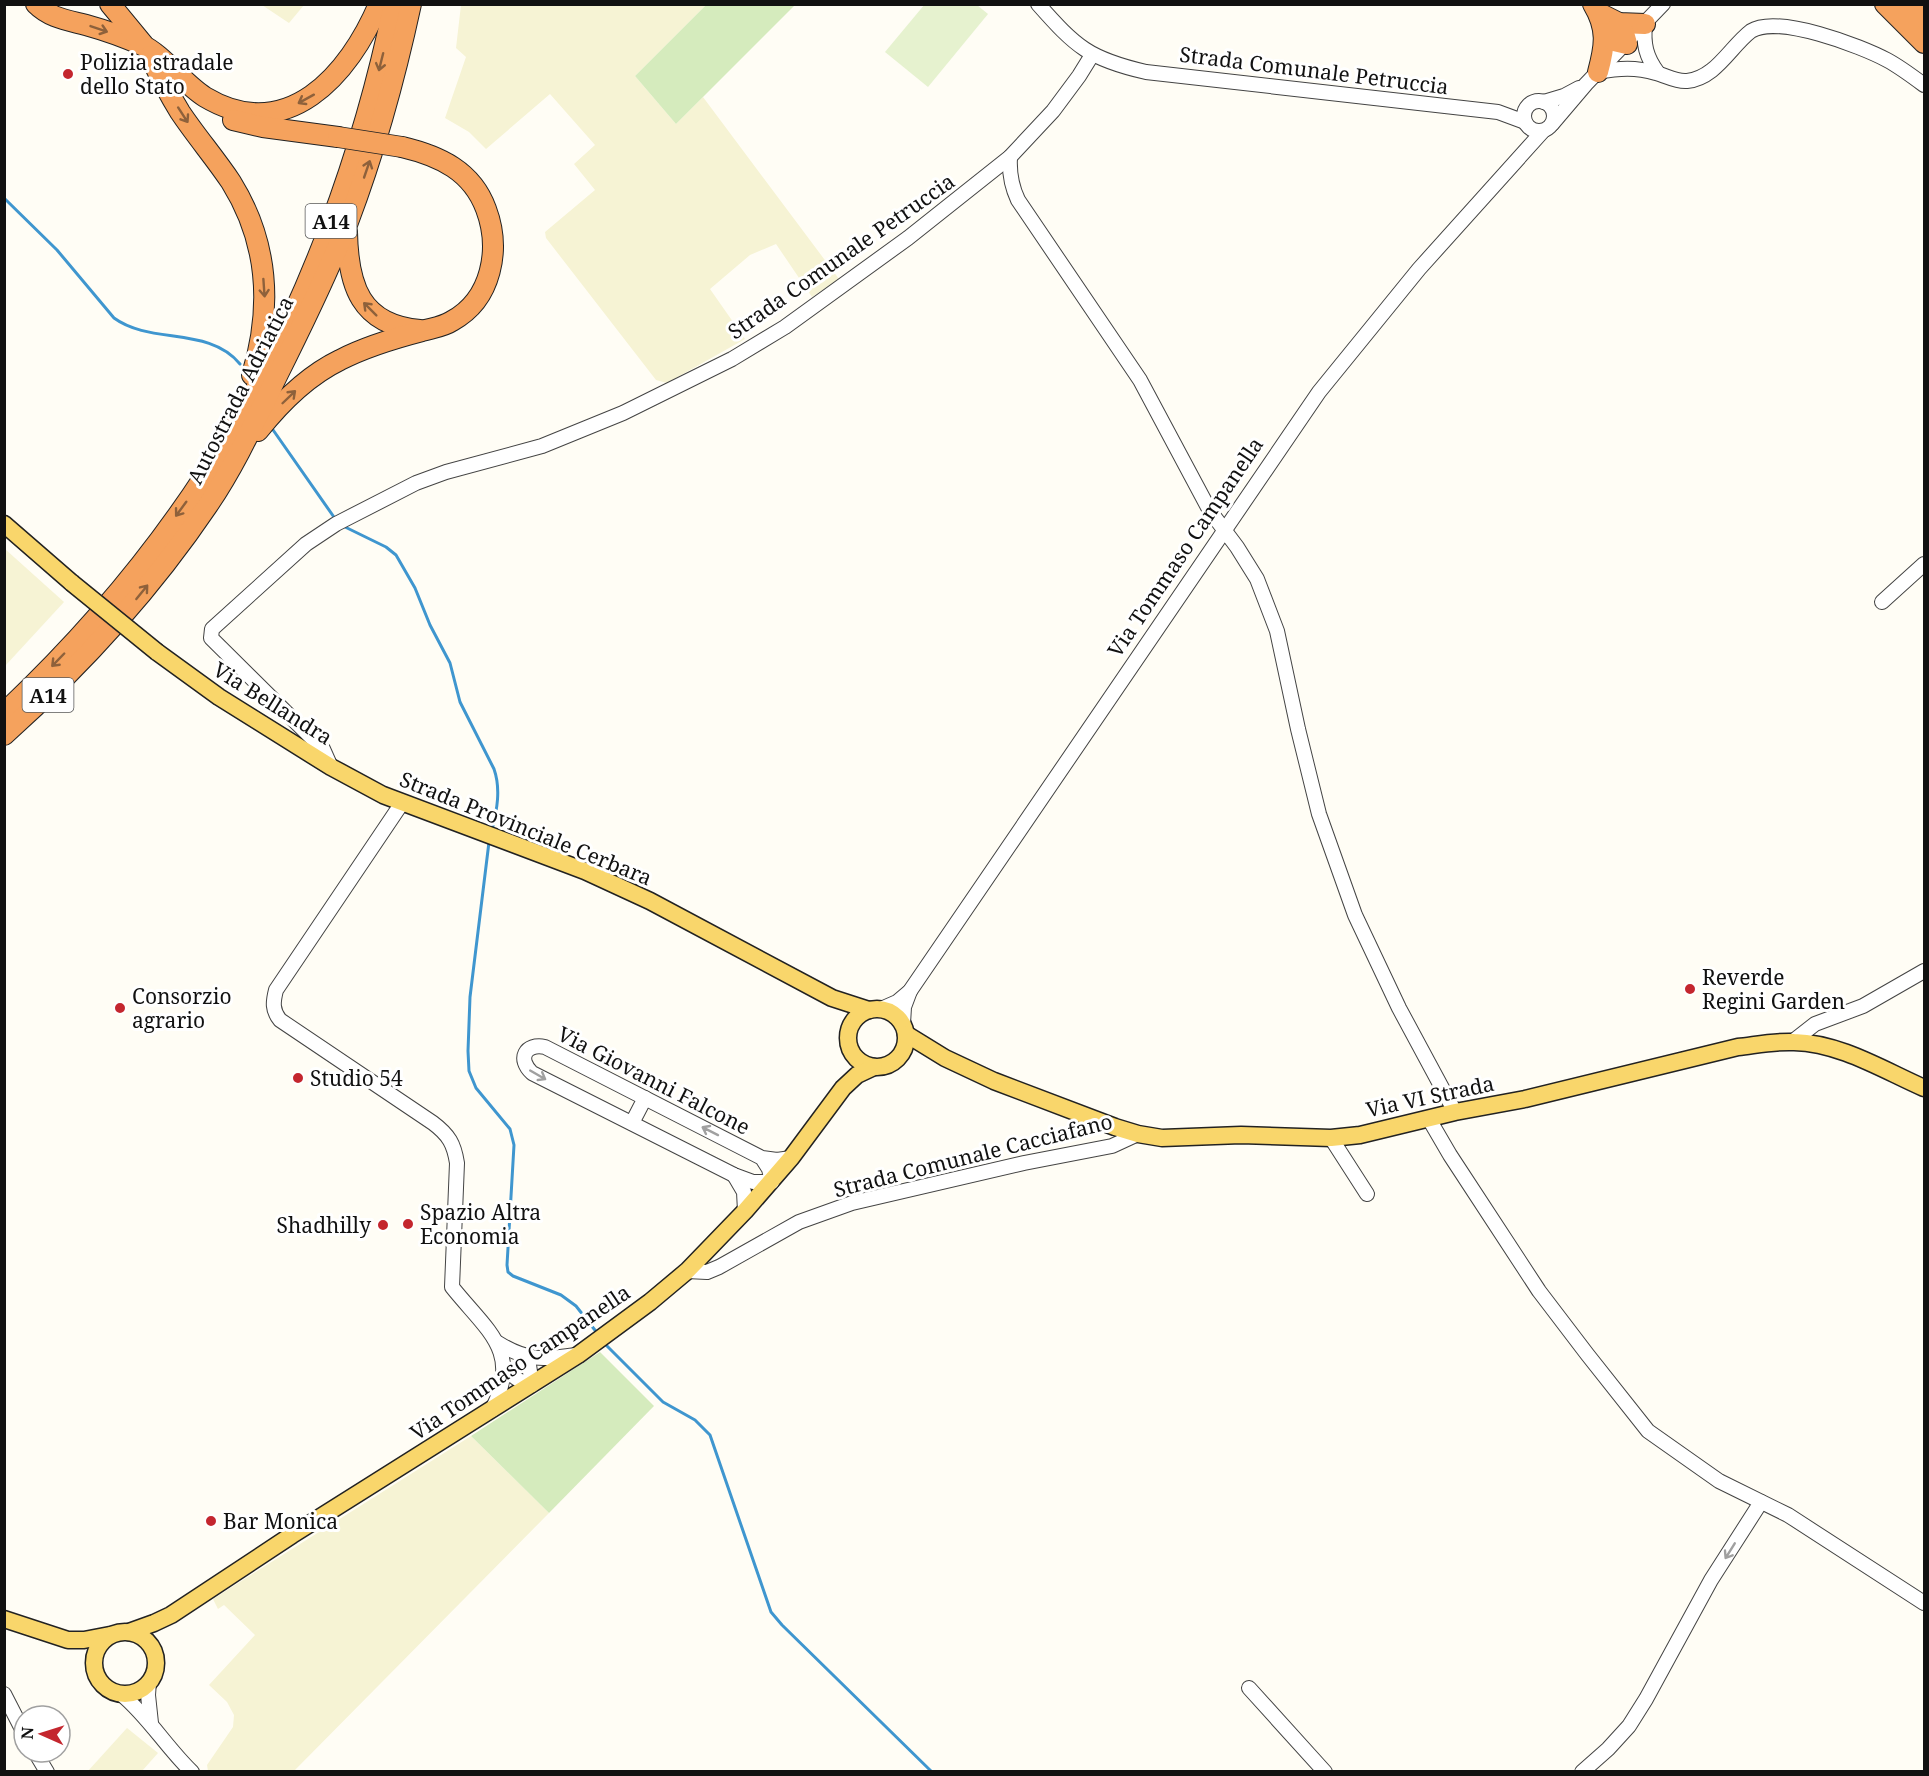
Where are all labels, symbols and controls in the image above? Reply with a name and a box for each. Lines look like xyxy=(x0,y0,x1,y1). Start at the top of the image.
one-way arrow xyxy=(89,24,108,35)
street label: Strada Comunale Petruccia xyxy=(1178,40,1450,100)
place label: Polizia stradale dello Stato xyxy=(80,48,233,100)
one-way arrow xyxy=(375,52,387,71)
marker: Polizia stradale dello Stato xyxy=(61,67,75,81)
one-way arrow xyxy=(298,94,316,105)
one-way arrow xyxy=(177,106,189,123)
one-way arrow xyxy=(362,160,373,179)
street label: Strada Comunale Petruccia xyxy=(722,167,960,345)
road number: A14 xyxy=(306,204,356,238)
one-way arrow xyxy=(259,278,270,298)
street label: Autostrada Adriatica xyxy=(180,291,300,489)
one-way arrow xyxy=(363,302,378,317)
one-way arrow xyxy=(282,389,297,404)
street label: Via Tommaso Campanella xyxy=(1101,432,1269,662)
one-way arrow xyxy=(175,500,187,516)
one-way arrow xyxy=(136,585,149,601)
one-way arrow xyxy=(51,652,65,667)
street label: Via Bellandra xyxy=(208,655,338,751)
road number: A14 xyxy=(22,678,74,712)
street label: Strada Provinciale Cerbara xyxy=(396,765,656,891)
place label: Reverde Regini Garden xyxy=(1702,963,1845,1015)
place label: Consorzio agrario xyxy=(132,982,232,1034)
marker: Reverde Regini Garden xyxy=(1683,982,1697,996)
marker: Consorzio agrario xyxy=(113,1001,127,1015)
street label: Via Giovanni Falcone xyxy=(553,1019,755,1141)
place label: Studio 54 xyxy=(310,1064,403,1092)
one-way arrow xyxy=(529,1069,546,1081)
street label: Via VI Strada xyxy=(1363,1069,1497,1123)
marker: Studio 54 xyxy=(291,1071,305,1085)
street label: Strada Comunale Cacciafano xyxy=(831,1107,1115,1203)
one-way arrow xyxy=(702,1125,720,1137)
place label: Spazio Altra Economia xyxy=(420,1198,541,1250)
place label: Shadhilly xyxy=(277,1211,371,1239)
marker: Spazio Altra Economia xyxy=(401,1217,415,1231)
marker: Shadhilly xyxy=(376,1218,390,1232)
street label: Via Tommaso Campanella xyxy=(405,1278,635,1446)
place label: Bar Monica xyxy=(223,1507,338,1535)
marker: Bar Monica xyxy=(204,1514,218,1528)
one-way arrow xyxy=(1723,1542,1735,1559)
north arrow xyxy=(12,1704,72,1764)
text: N xyxy=(16,1726,38,1740)

